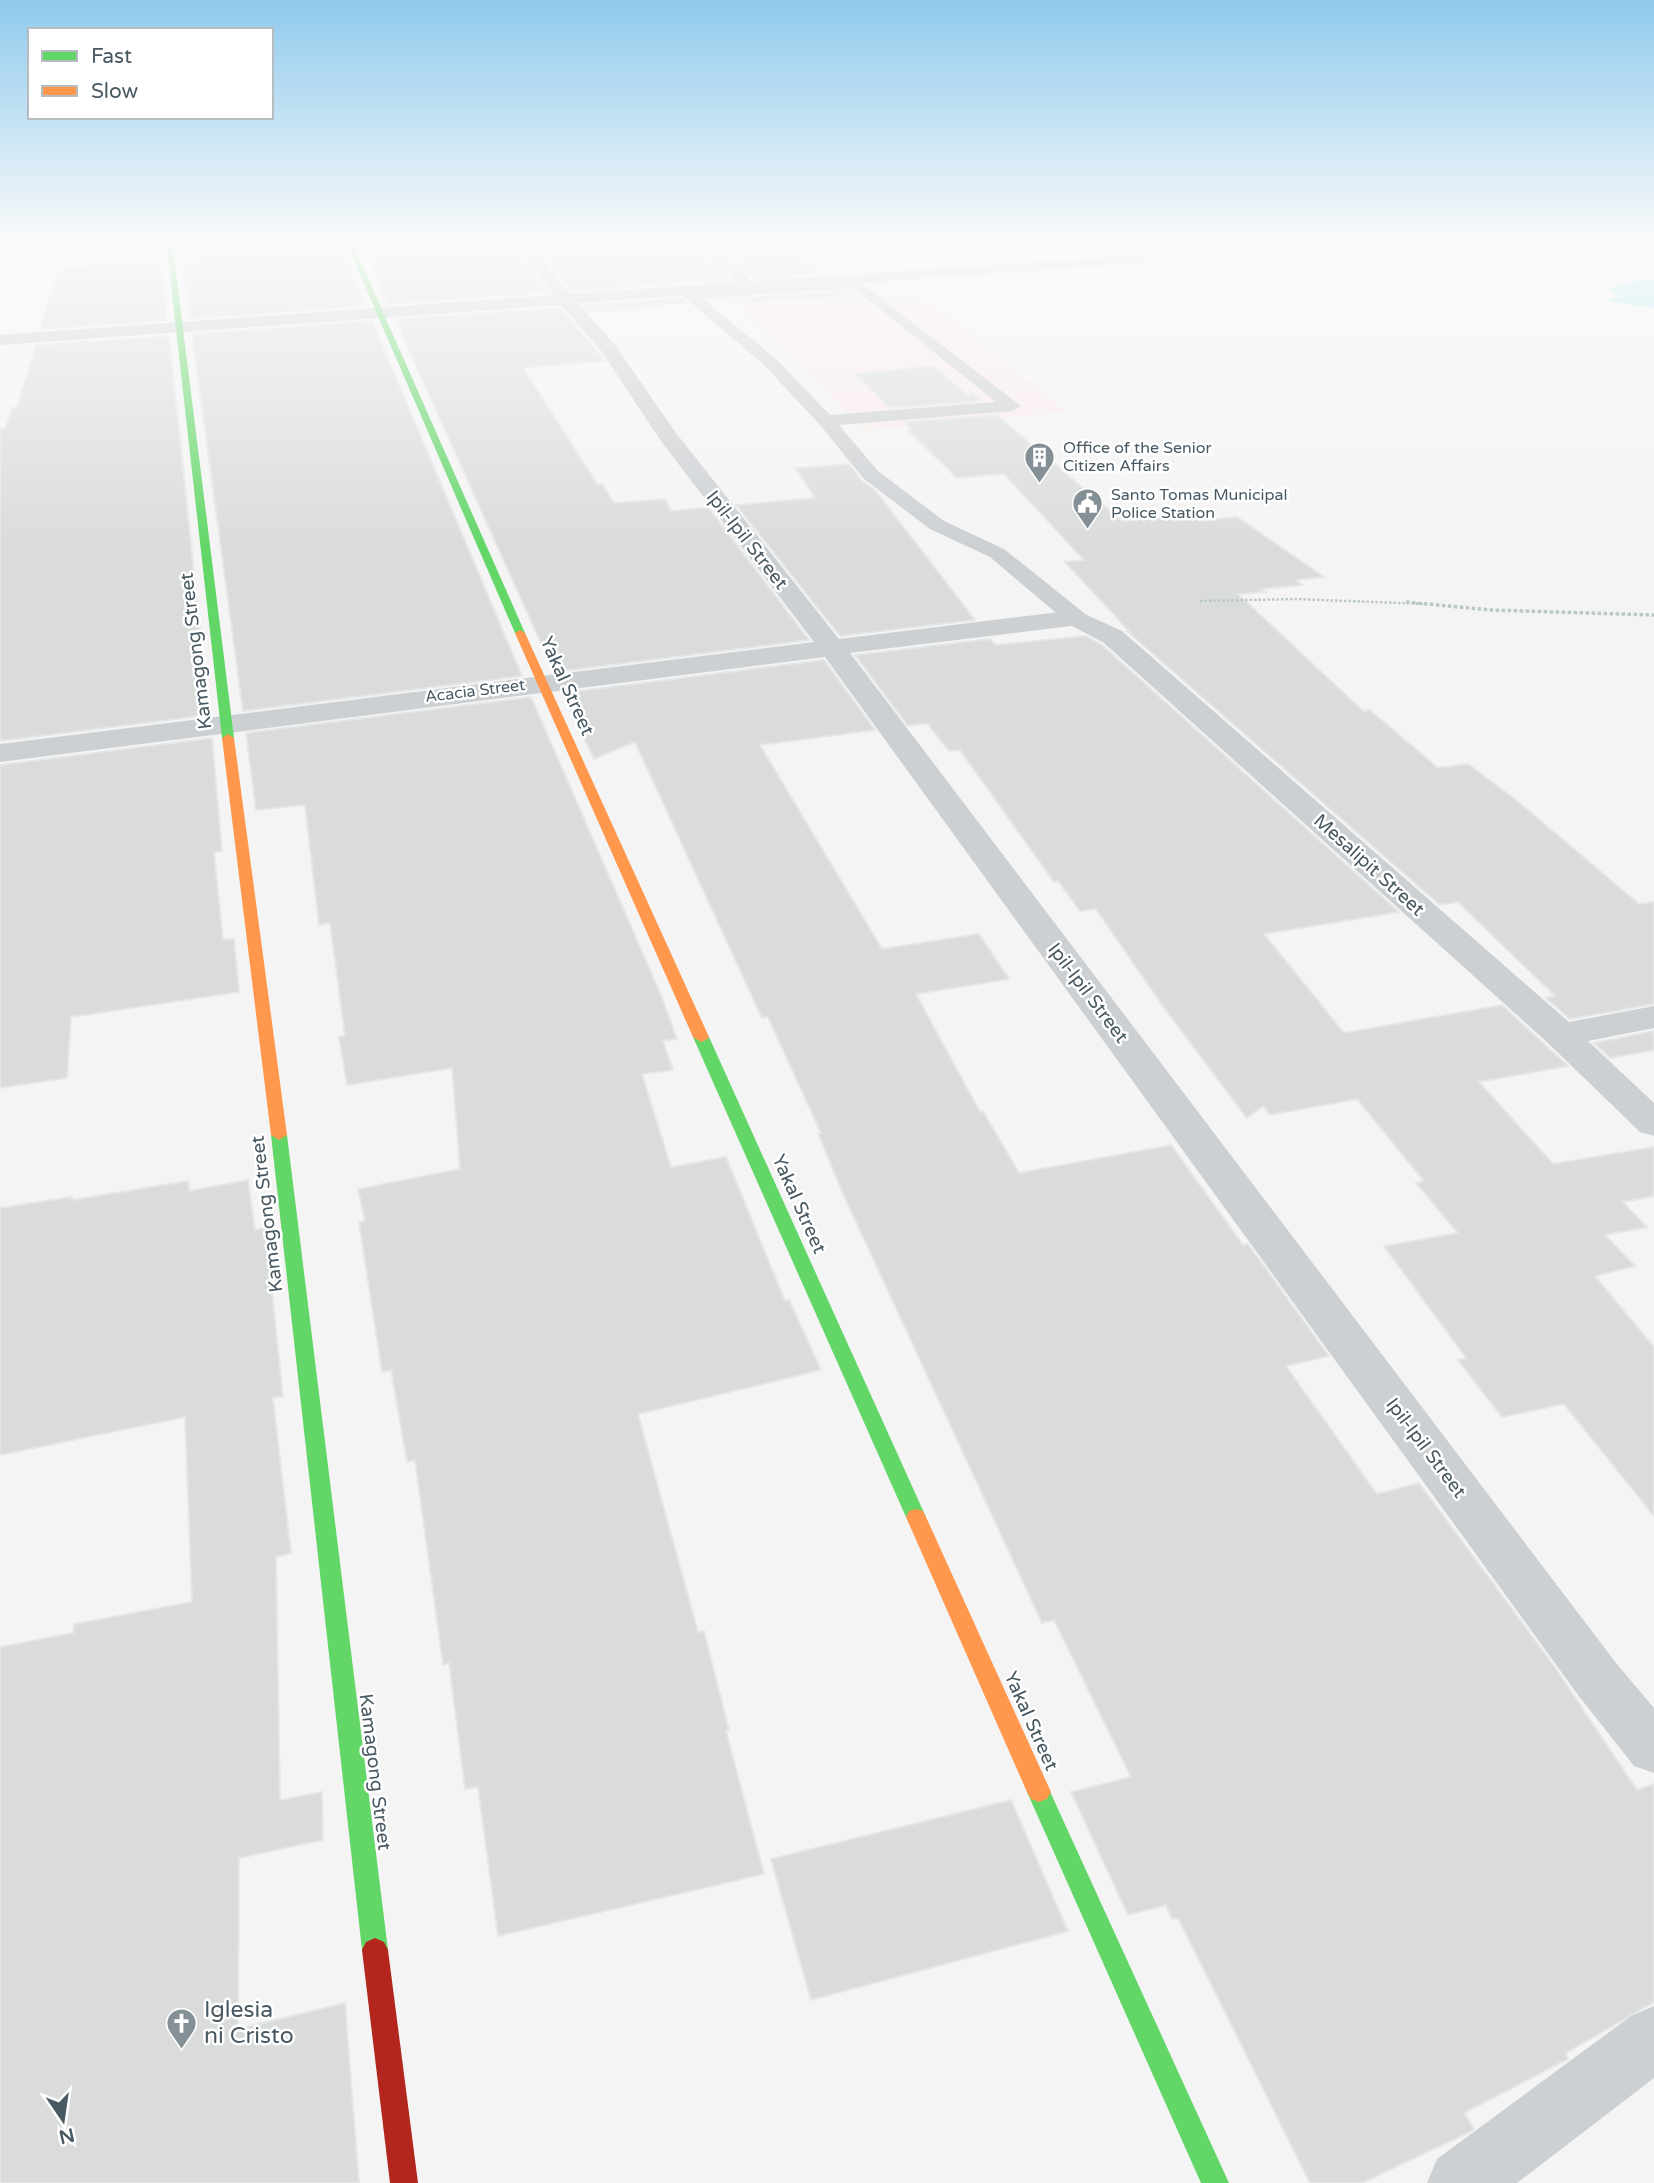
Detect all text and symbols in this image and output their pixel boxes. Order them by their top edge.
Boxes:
legend [28,28,273,119]
text: Fast [91,44,132,69]
text: Slow [91,79,139,104]
place label: Office of the Senior Citizen Affairs [1063,438,1213,476]
building icon: Office of the Senior Citizen Affairs [1023,440,1057,484]
place label: Santo Tomas Municipal Police Station [1111,485,1288,523]
street label: Ipil-Ipil Street [702,486,792,594]
public building icon: Santo Tomas Municipal Police Station [1071,487,1105,531]
street label: Kamagong Street [175,571,217,731]
street label: Yakal Street [535,633,599,739]
street label: Acacia Street [424,675,526,707]
street label: Mesalipit Street [1309,810,1429,920]
street label: Ipil-Ipil Street [1043,939,1133,1047]
street label: Kamagong Street [246,1134,288,1294]
street label: Yakal Street [767,1151,831,1257]
street label: Ipil-Ipil Street [1381,1394,1471,1502]
street label: Yakal Street [999,1668,1063,1774]
street label: Kamagong Street [354,1692,396,1852]
place label: Iglesia ni Cristo [204,1996,294,2050]
church icon: Iglesia ni Cristo [164,2006,198,2050]
north arrow [28,2085,98,2155]
text: N [57,2123,77,2148]

